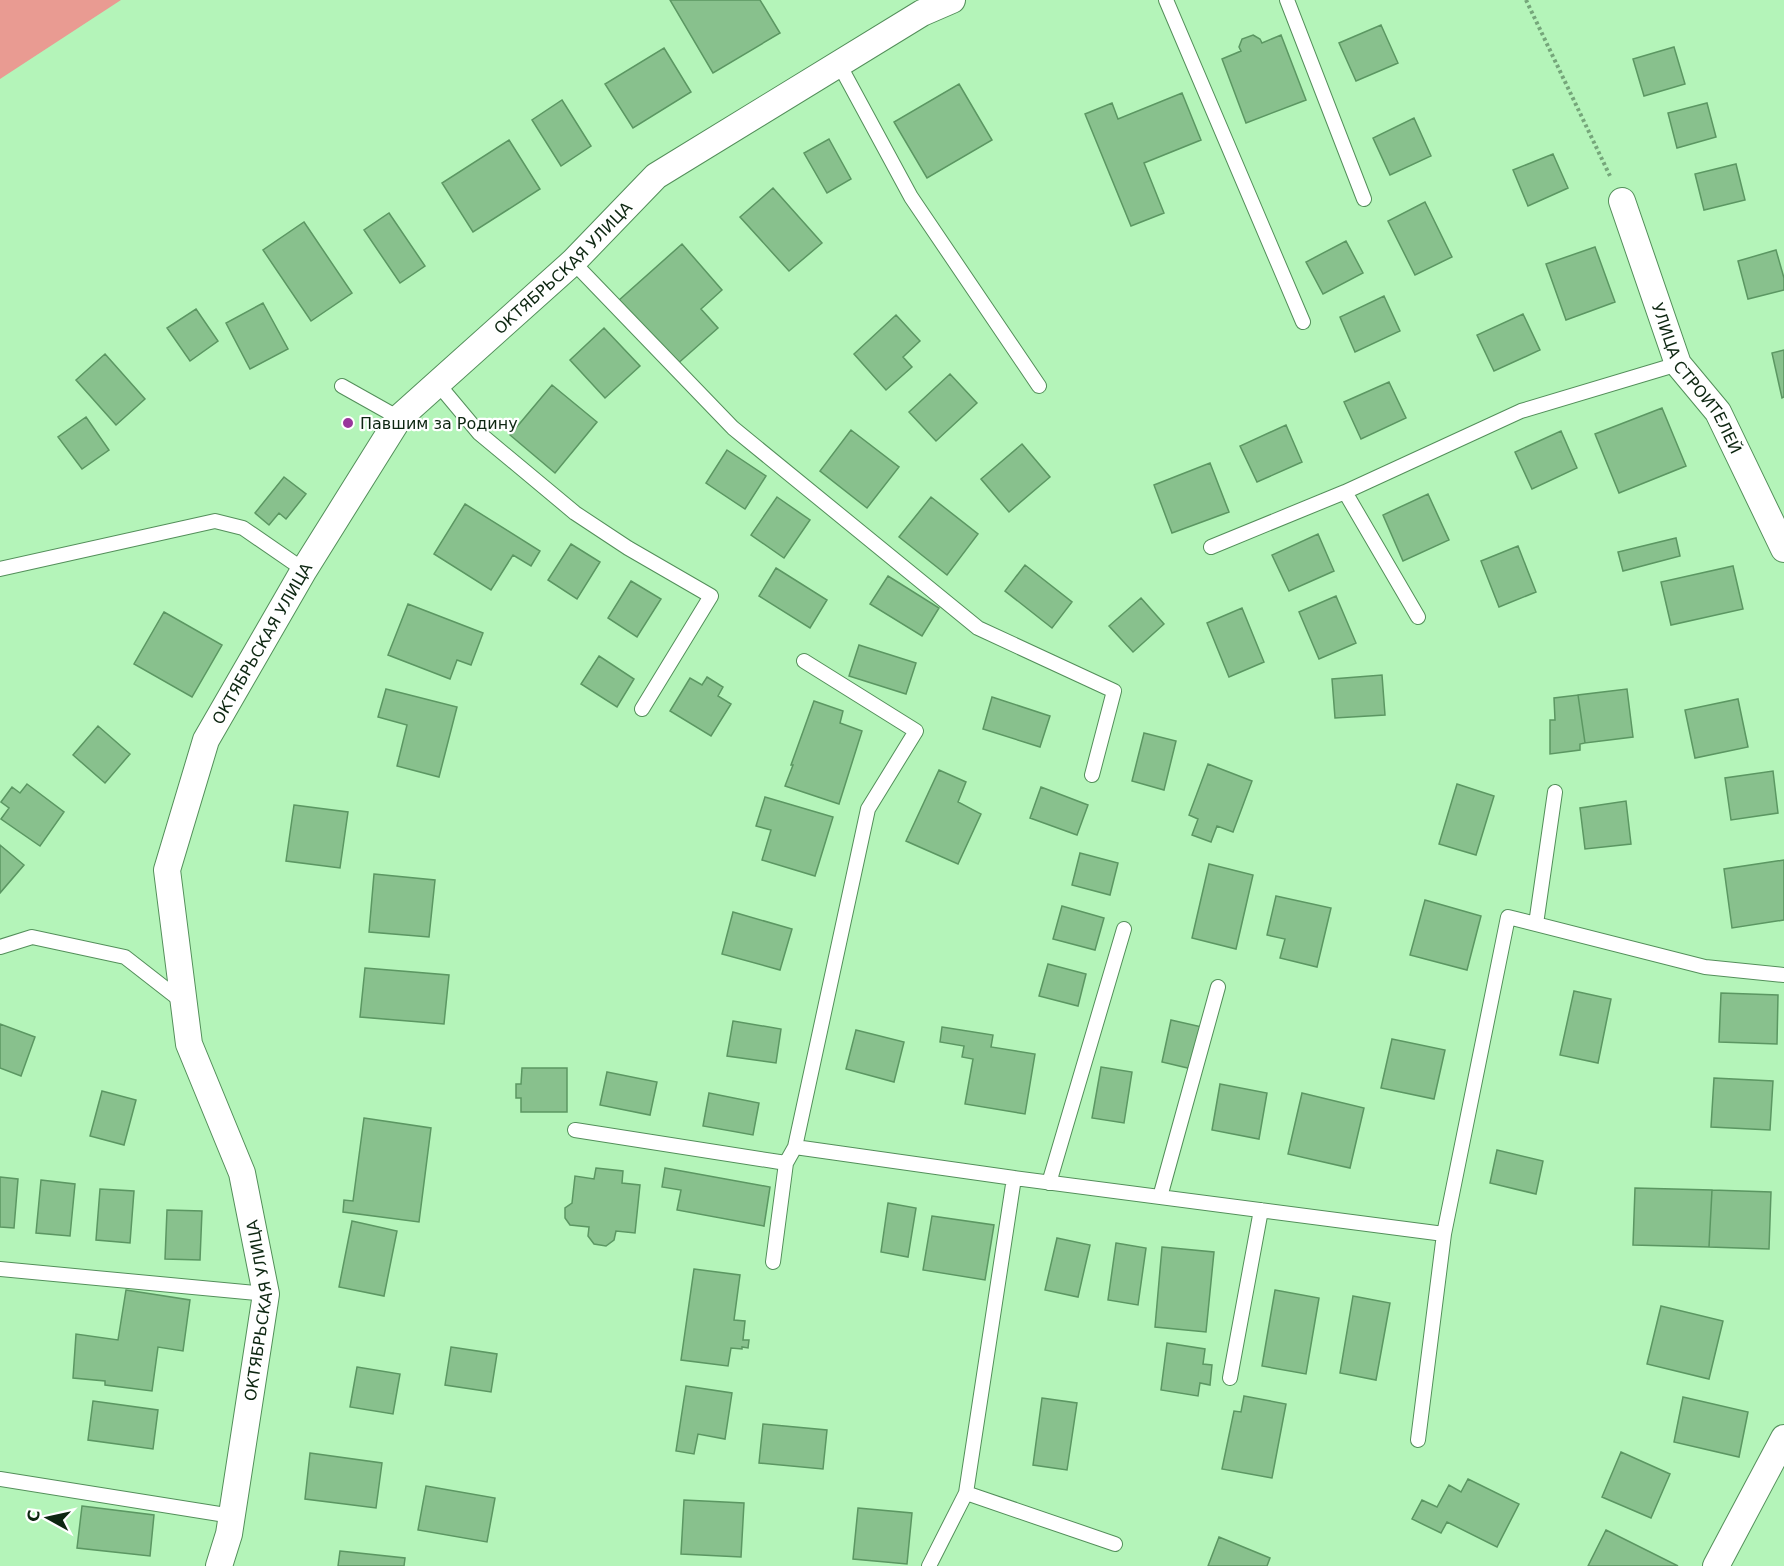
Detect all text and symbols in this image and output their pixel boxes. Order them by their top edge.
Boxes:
street label: ОКТЯБРЬСКАЯ УЛИЦА [490,198,636,338]
street label: УЛИЦА СТРОИТЕЛЕЙ [1648,301,1746,457]
place label: Павшим за Родину [360,414,518,433]
marker: Павшим за Родину [341,416,355,430]
street label: ОКТЯБРЬСКАЯ УЛИЦА [208,559,316,728]
street label: ОКТЯБРЬСКАЯ УЛИЦА [241,1218,276,1402]
north arrow [18,1488,78,1548]
text: С [23,1509,44,1523]

